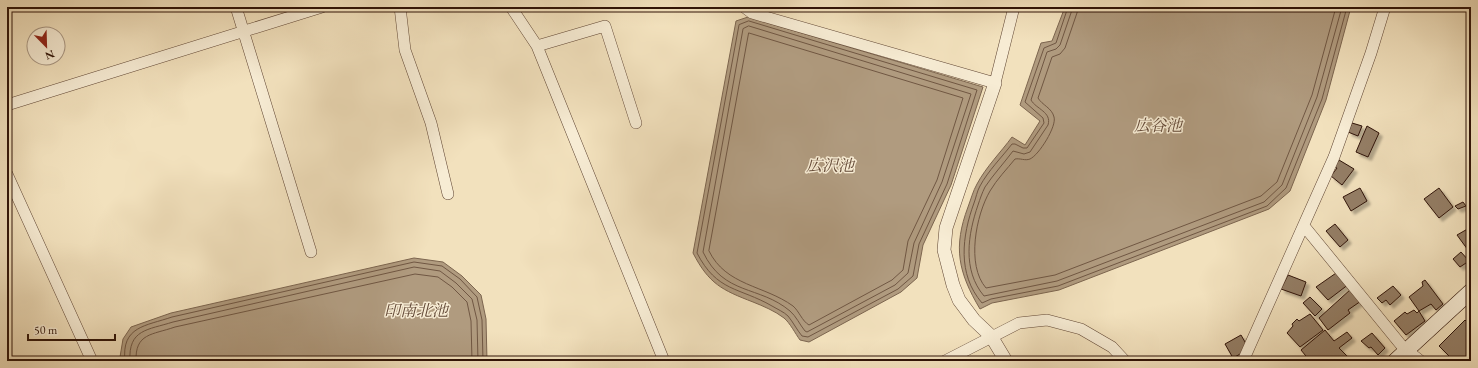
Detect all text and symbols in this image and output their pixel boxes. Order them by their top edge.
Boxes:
north arrow [26,26,66,66]
text: N [43,47,57,63]
water label: 広谷池 [1134,115,1184,136]
water label: 広沢池 [806,155,856,176]
water label: 印南北池 [384,300,450,321]
scale bar [28,316,115,342]
text: 50 m [34,322,58,338]

